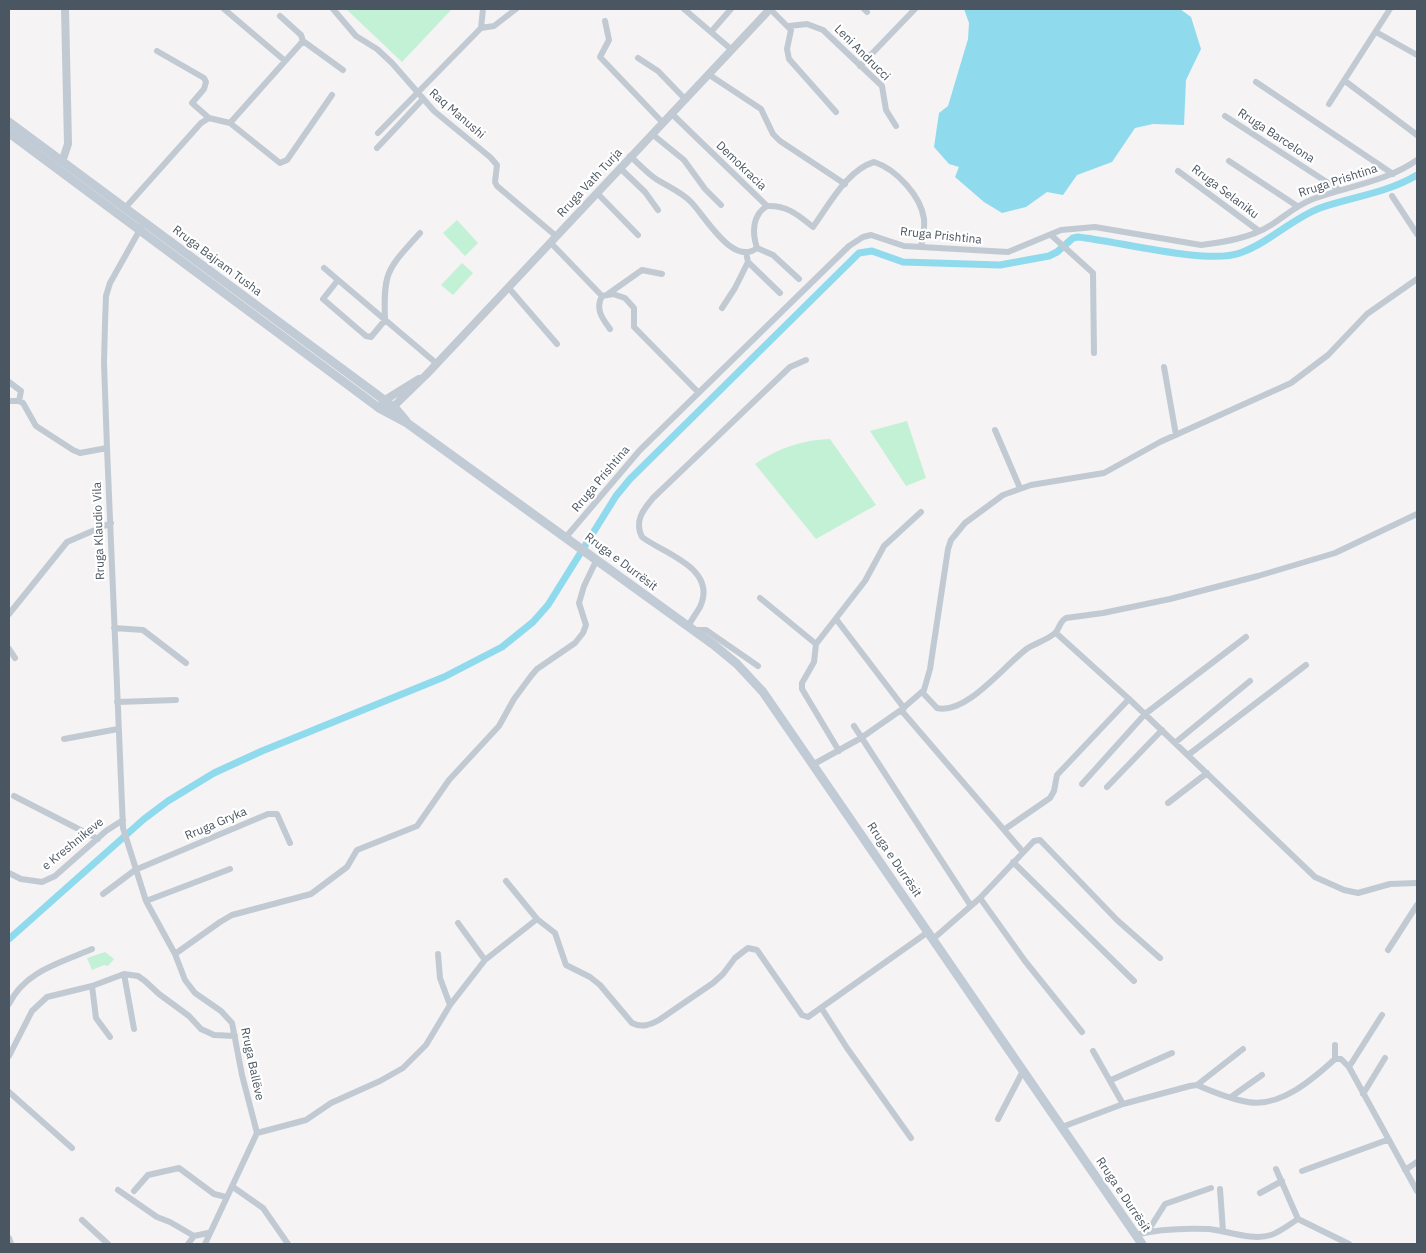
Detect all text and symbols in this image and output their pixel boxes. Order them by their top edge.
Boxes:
street label: Leni Andrucci [831,22,893,84]
street label: Raq Manushi [426,86,488,142]
street label: Rruga Barcelona [1235,106,1317,166]
street label: Demokracia [713,138,769,194]
street label: Rruga Vath Turja [555,146,625,220]
street label: Rruga Prishtina [1297,161,1379,201]
street label: Rruga Selaniku [1189,162,1261,222]
street label: Rruga Bajram Tusha [170,223,264,299]
street label: Rruga Prishtina [899,225,983,247]
street label: Rruga Prishtina [569,443,633,515]
street label: Rruga Klaudio Vila [90,482,108,580]
street label: Rruga e Durrësit [582,530,660,594]
street label: Rruga Gryka [183,804,249,844]
street label: e Kreshnikeve [39,815,107,873]
street label: Rruga e Durrësit [864,820,924,900]
street label: Rruga Ballëve [237,1026,267,1102]
street label: Rruga e Durrësit [1093,1155,1153,1235]

